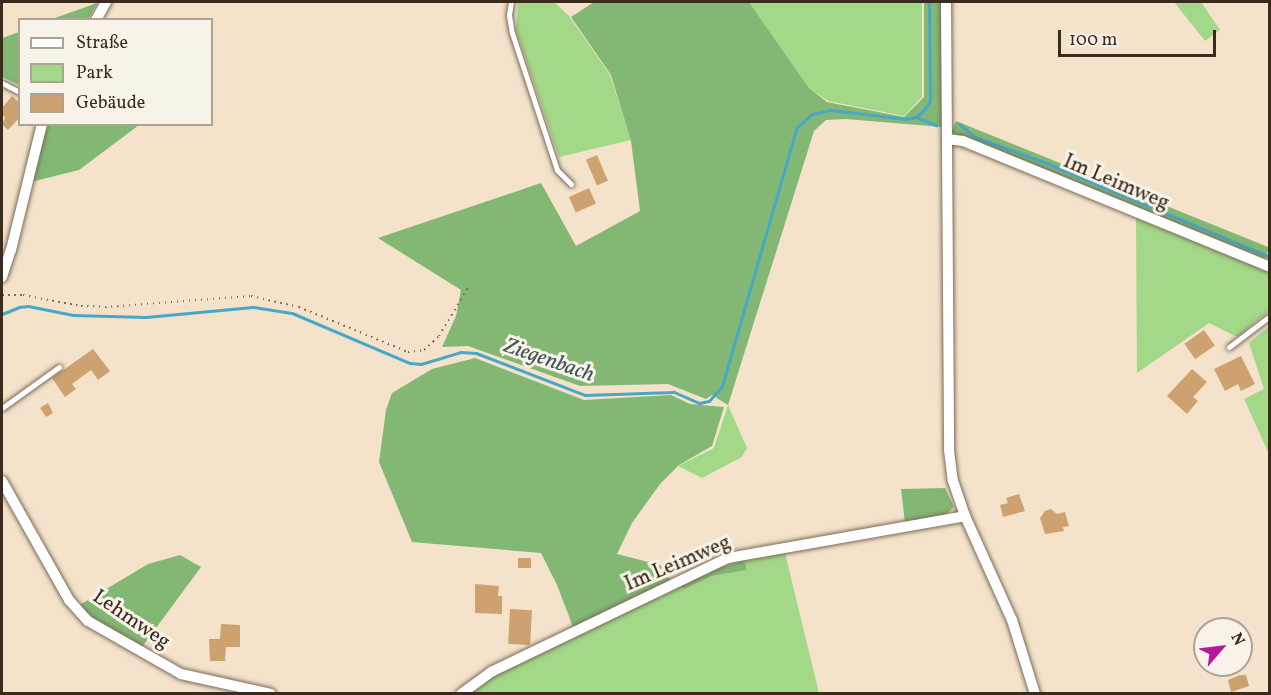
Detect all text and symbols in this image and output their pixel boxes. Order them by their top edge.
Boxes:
legend [18,18,213,126]
scale bar [1061,18,1218,56]
text: 100 m [1069,28,1118,53]
text: Straße [76,31,128,56]
text: Park [76,61,113,86]
text: Gebäude [76,91,145,116]
street label: Im Leimweg [1059,149,1173,217]
water label: Ziegenbach [501,333,597,389]
street label: Im Leimweg [621,530,735,598]
street label: Lehmweg [87,585,175,655]
north arrow [1193,617,1253,677]
text: N [1225,629,1250,650]

